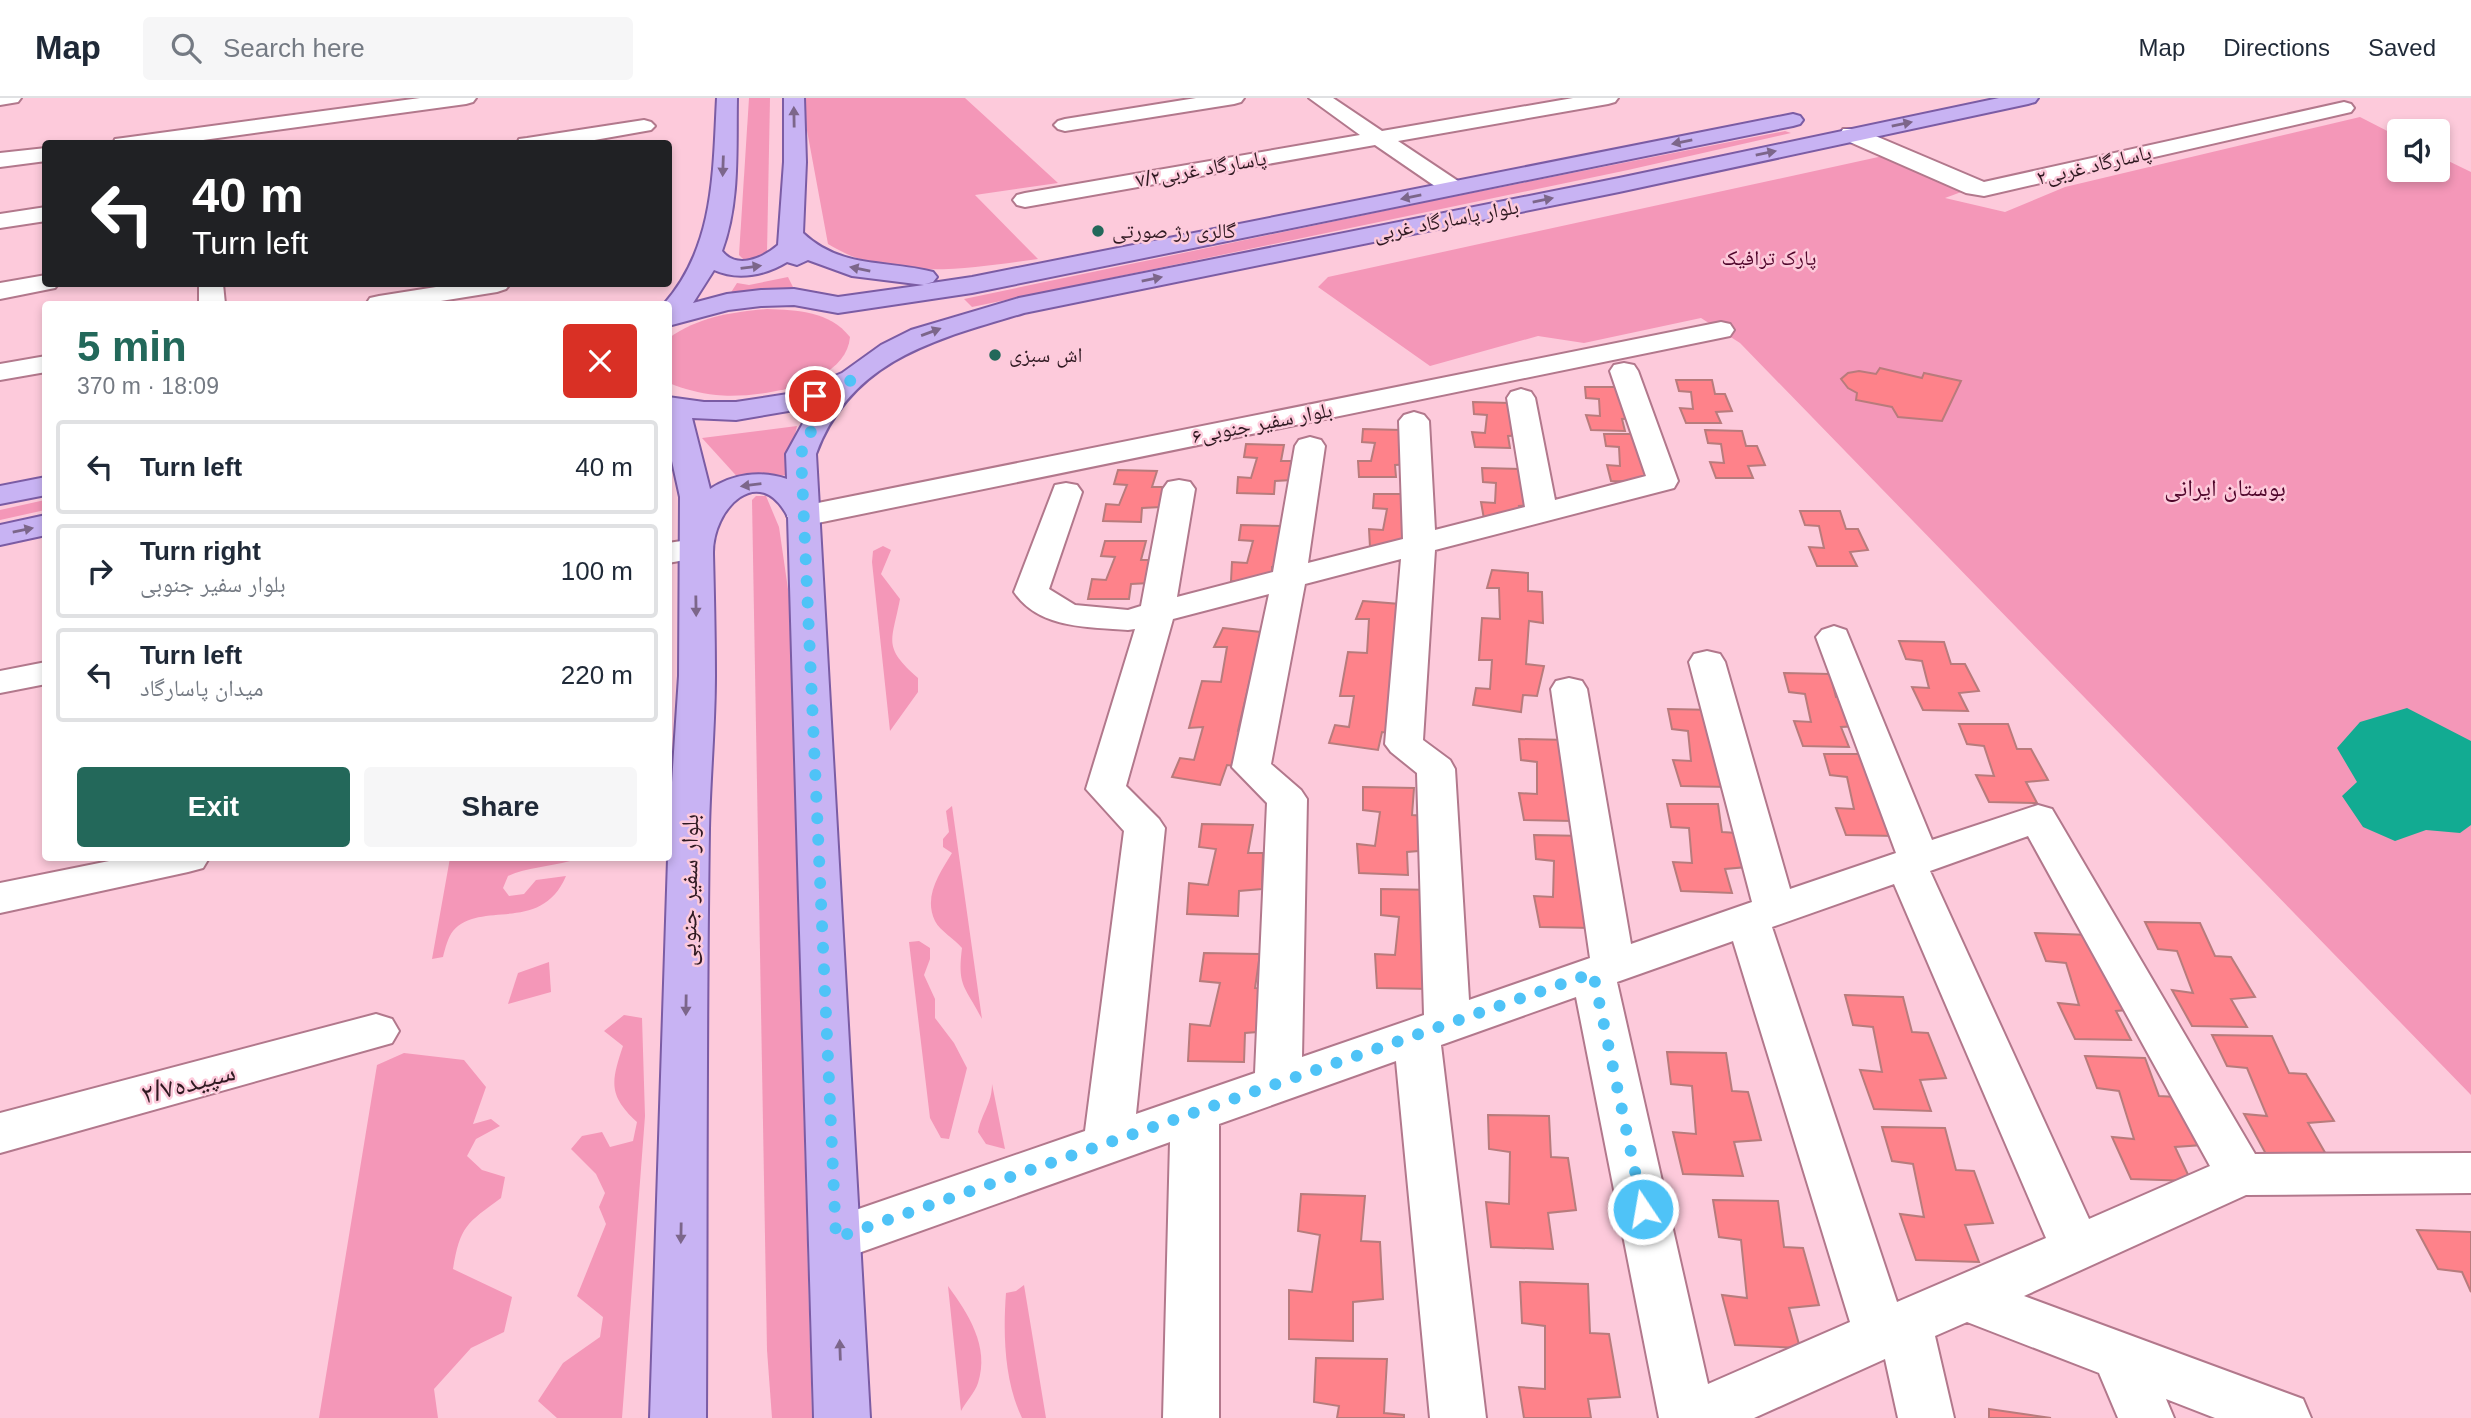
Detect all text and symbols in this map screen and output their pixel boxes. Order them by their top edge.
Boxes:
search box [143,17,633,80]
text: Map [35,29,101,66]
icon: search [167,29,205,67]
text: Search here [223,33,365,63]
text: Map [2139,34,2185,61]
text: Directions [2223,34,2330,61]
text: Saved [2368,34,2436,61]
one-way arrow [788,106,800,128]
one-way arrow [1891,118,1913,129]
map controls [2387,119,2450,182]
button: sound [2387,119,2450,182]
one-way arrow [1671,137,1693,148]
street label: پاسارگاد غربی۲ [2034,140,2154,191]
street label: پاسارگاد غربی۷/۲ [1134,146,1268,193]
one-way arrow [1755,147,1777,158]
one-way arrow [718,155,729,177]
icon: left [77,168,168,259]
text: 40 m [192,168,304,222]
one-way arrow [1400,191,1422,202]
street label: بلوار پاسارگاد غربی [1371,194,1521,247]
one-way arrow [1532,195,1554,206]
place label: گالری رژ صورتی [1112,219,1236,244]
marker: گالری رژ صورتی [1090,223,1106,239]
text: Turn left [192,225,308,261]
park label: پارک ترافیک [1722,246,1816,270]
one-way arrow [740,261,762,272]
one-way arrow [849,264,871,275]
one-way arrow [1141,273,1163,284]
text: 5 min [77,323,187,370]
button: close [563,324,637,398]
one-way arrow [921,326,942,337]
place label: اش سبزی [1009,343,1083,368]
marker: اش سبزی [987,347,1003,363]
pin [785,366,845,426]
text: 370 m · 18:09 [77,373,219,399]
icon: arrive [796,377,834,415]
street label: بلوار سفیر جنوبی۶ [1190,398,1334,449]
icon: left [81,448,119,486]
text: Turn left [140,452,242,482]
text: 40 m [575,452,633,482]
park label: بوستان ایرانی [2164,474,2286,502]
one-way arrow [740,480,762,491]
one-way arrow [12,524,34,535]
text: Turn right [140,536,261,566]
icon: right [81,552,119,590]
text: 100 m [561,556,633,586]
text: بلوار سفیر جنوبی [140,571,286,597]
one-way arrow [690,596,701,618]
text: Turn left [140,640,242,670]
icon: left [81,656,119,694]
text: 220 m [561,660,633,690]
text: میدان پاسارگاد [140,675,263,701]
button: Exit [77,767,350,847]
button: Share [364,767,637,847]
street label: بلوار سفیر جنوبی [674,814,704,966]
one-way arrow [680,994,692,1016]
street label: سپیده۲/۷ [138,1055,239,1111]
position arrow [1606,1172,1680,1246]
one-way arrow [676,1222,687,1244]
one-way arrow [834,1339,845,1361]

